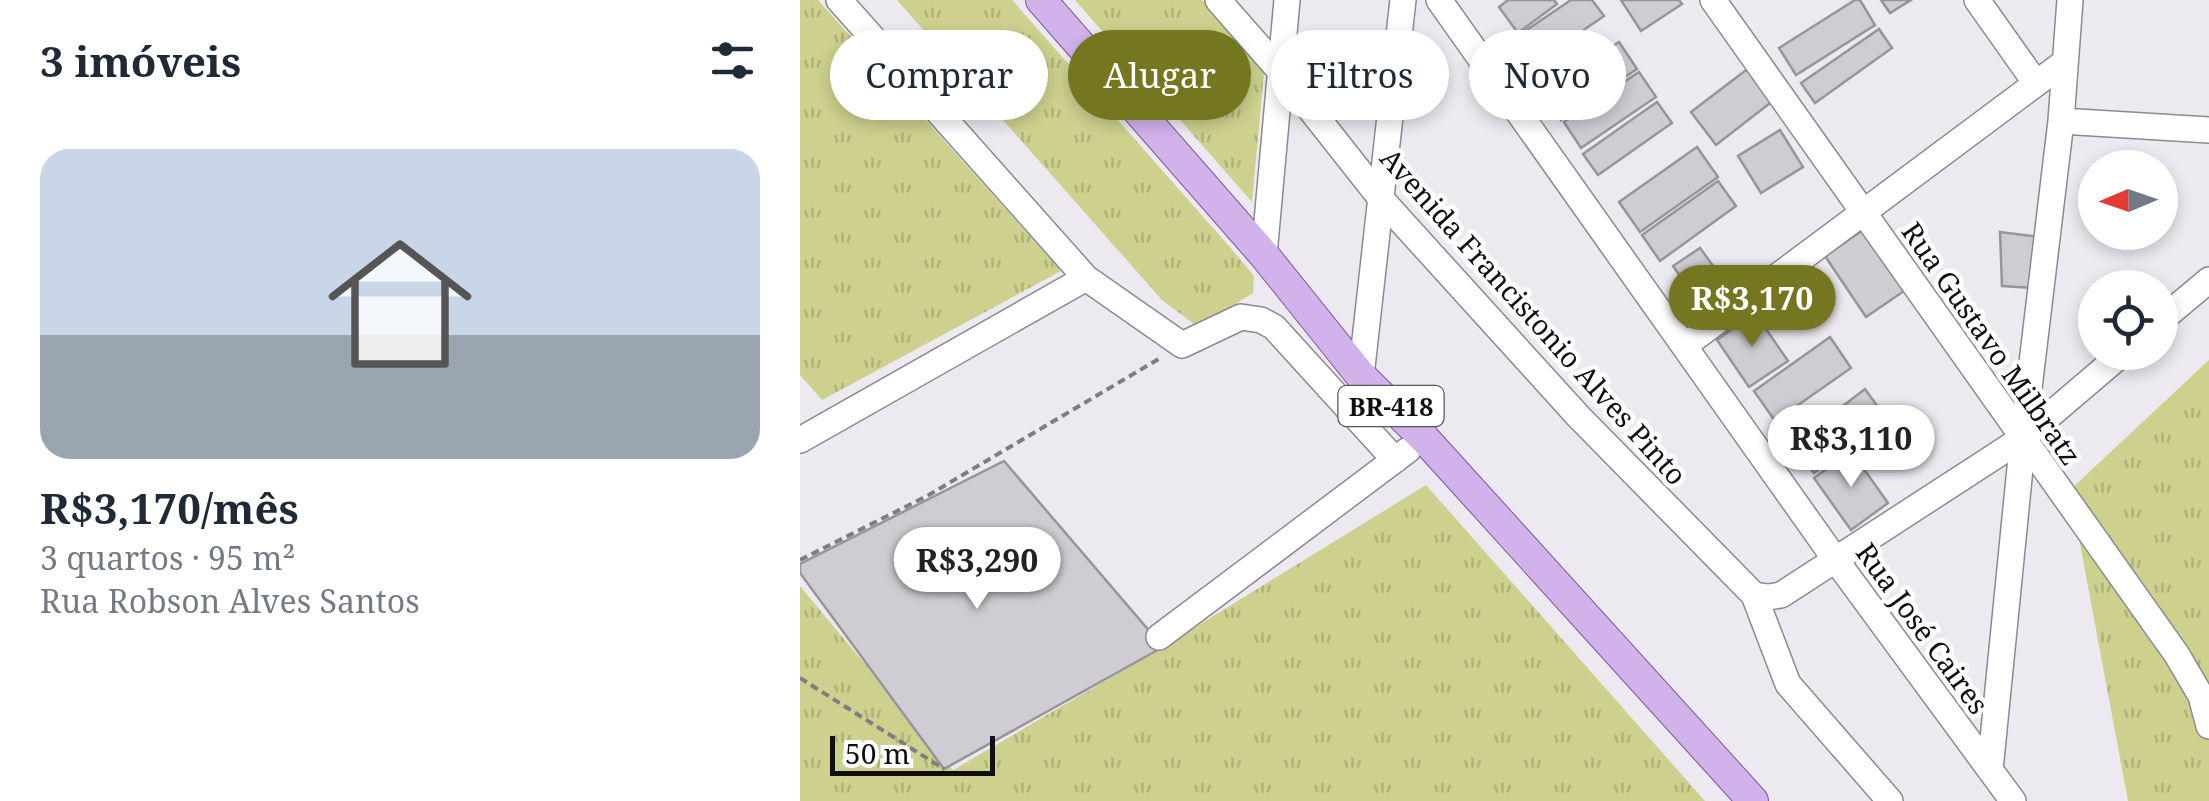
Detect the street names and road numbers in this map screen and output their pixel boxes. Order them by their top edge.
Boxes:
street label: Avenida Francistonio Alves Pinto [1372,140,1696,492]
street label: Rua Gustavo Milbratz [1894,214,2090,472]
road number: BR-418 [1338,386,1444,426]
street label: Rua José Caires [1848,535,1998,721]

